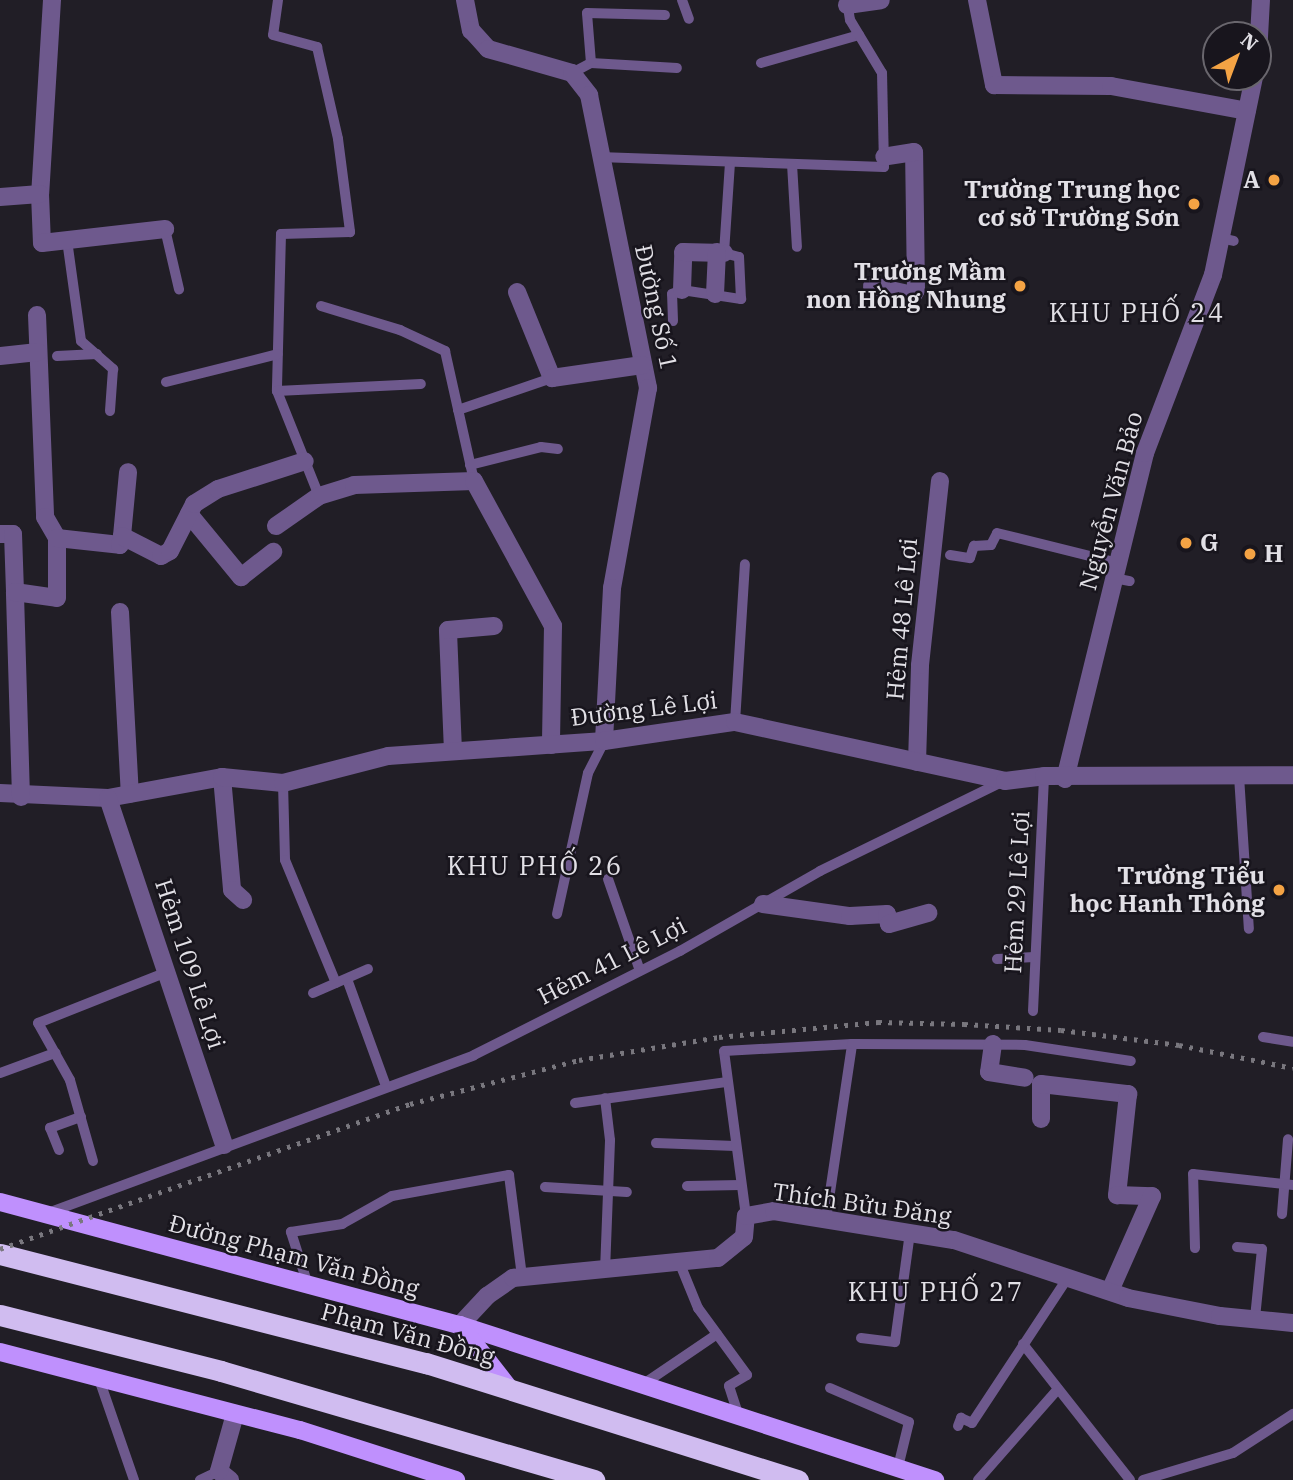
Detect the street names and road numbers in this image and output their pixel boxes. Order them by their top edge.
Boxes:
street label: Đường Số 1 [629,242,683,372]
street label: Nguyễn Văn Bảo [1073,409,1149,593]
street label: Hẻm 48 Lê Lợi [881,537,923,701]
street label: Đường Lê Lợi [569,686,719,732]
street label: Hẻm 29 Lê Lợi [998,810,1036,974]
street label: Hẻm 109 Lê Lợi [149,875,231,1053]
street label: Hẻm 41 Lê Lợi [533,911,691,1011]
street label: Thích Bửu Đăng [771,1177,953,1231]
street label: Đường Phạm Văn Đồng [166,1209,422,1303]
street label: Phạm Văn Đồng [318,1297,498,1371]

